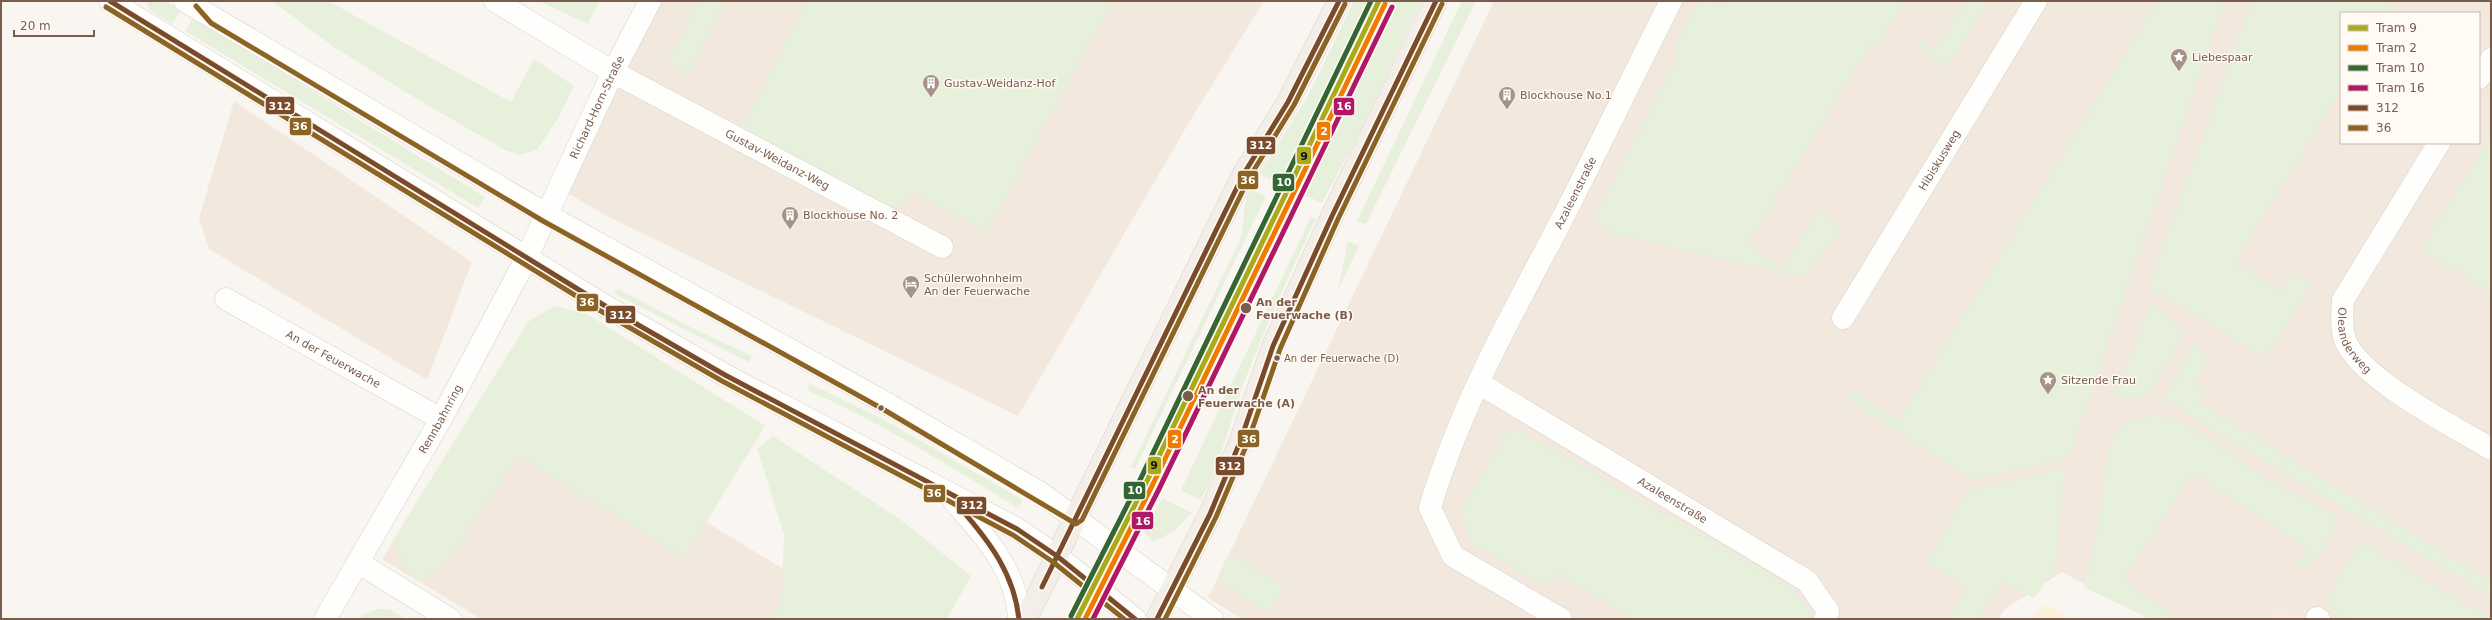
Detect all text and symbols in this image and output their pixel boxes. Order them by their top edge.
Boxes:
scale bar [14,12,94,38]
legend [2340,12,2480,144]
text: 20 m [20,19,51,33]
text: Tram 9 [2375,21,2417,35]
text: Tram 2 [2375,41,2417,55]
place icon: Liebespaar [2169,47,2189,72]
place label: Liebespaar [2192,51,2253,64]
street label: Richard-Horn-Straße [567,53,627,161]
text: Tram 10 [2375,61,2425,75]
building icon: Gustav-Weidanz-Hof [921,73,941,98]
place label: Gustav-Weidanz-Hof [944,77,1057,90]
text: Tram 16 [2375,81,2425,95]
building icon: Blockhouse No.1 [1497,85,1517,110]
place label: Blockhouse No.1 [1520,89,1612,102]
line badge: 312 [265,96,295,115]
line badge: 16 [1333,97,1355,116]
text: 312 [269,100,291,113]
text: 16 [1336,100,1352,113]
text: 312 [2376,101,2399,115]
line badge: 36 [289,117,312,136]
text: 36 [292,120,308,133]
line badge: 2 [1316,121,1331,141]
text: 36 [2376,121,2391,135]
text: 2 [1320,125,1328,138]
street label: Gustav-Weidanz-Weg [723,126,832,193]
street label: Hibiskusweg [1916,127,1963,193]
line badge: 312 [1246,136,1276,155]
text: 312 [1250,139,1272,152]
line badge: 9 [1296,146,1312,165]
text: 9 [1300,150,1308,163]
street label: Azaleenstraße [1552,155,1599,231]
line badge: 36 [1237,170,1259,190]
line badge: 10 [1272,173,1295,192]
text: 36 [1240,174,1256,187]
text: 10 [1276,176,1292,189]
building icon: Blockhouse No. 2 [780,205,800,230]
place label: Blockhouse No. 2 [803,209,898,222]
place label: Schülerwohnheim An der Feuerwache [924,272,1030,298]
hotel icon: Schülerwohnheim An der Feuerwache [901,274,921,299]
line badge: 36 [576,293,599,312]
text: 36 [579,296,595,309]
place label: An der Feuerwache (B) [1256,296,1353,322]
marker: An der Feuerwache (B) [1239,301,1253,315]
line badge: 312 [605,305,636,324]
street label: Oleanderweg [2336,307,2374,376]
text: 312 [610,309,632,322]
street label: An der Feuerwache [284,327,383,391]
marker: An der Feuerwache (D) [1272,353,1282,363]
place label: An der Feuerwache (D) [1284,353,1399,364]
place icon: Sitzende Frau [2038,370,2058,395]
place label: Sitzende Frau [2061,374,2136,387]
street label: Rennbahnring [416,382,465,456]
place label: An der Feuerwache (A) [1198,384,1295,410]
marker: An der Feuerwache (A) [1181,389,1195,403]
unlabelled marker [876,403,886,413]
line badge: 2 [1167,429,1182,449]
line badge: 36 [1237,429,1260,448]
text: 2 [1171,433,1179,446]
text: 36 [1241,433,1257,446]
line badge: 9 [1147,456,1162,475]
line badge: 312 [1215,456,1245,476]
text: 9 [1150,459,1158,472]
text: 312 [1219,460,1241,473]
street label: Azaleenstraße [1636,474,1710,526]
line badge: 10 [1123,481,1146,500]
line badge: 36 [923,484,946,503]
text: 10 [1127,484,1143,497]
text: 36 [926,487,942,500]
line badge: 312 [956,496,987,515]
text: 312 [961,499,983,512]
line badge: 16 [1131,511,1154,530]
text: 16 [1135,515,1151,528]

